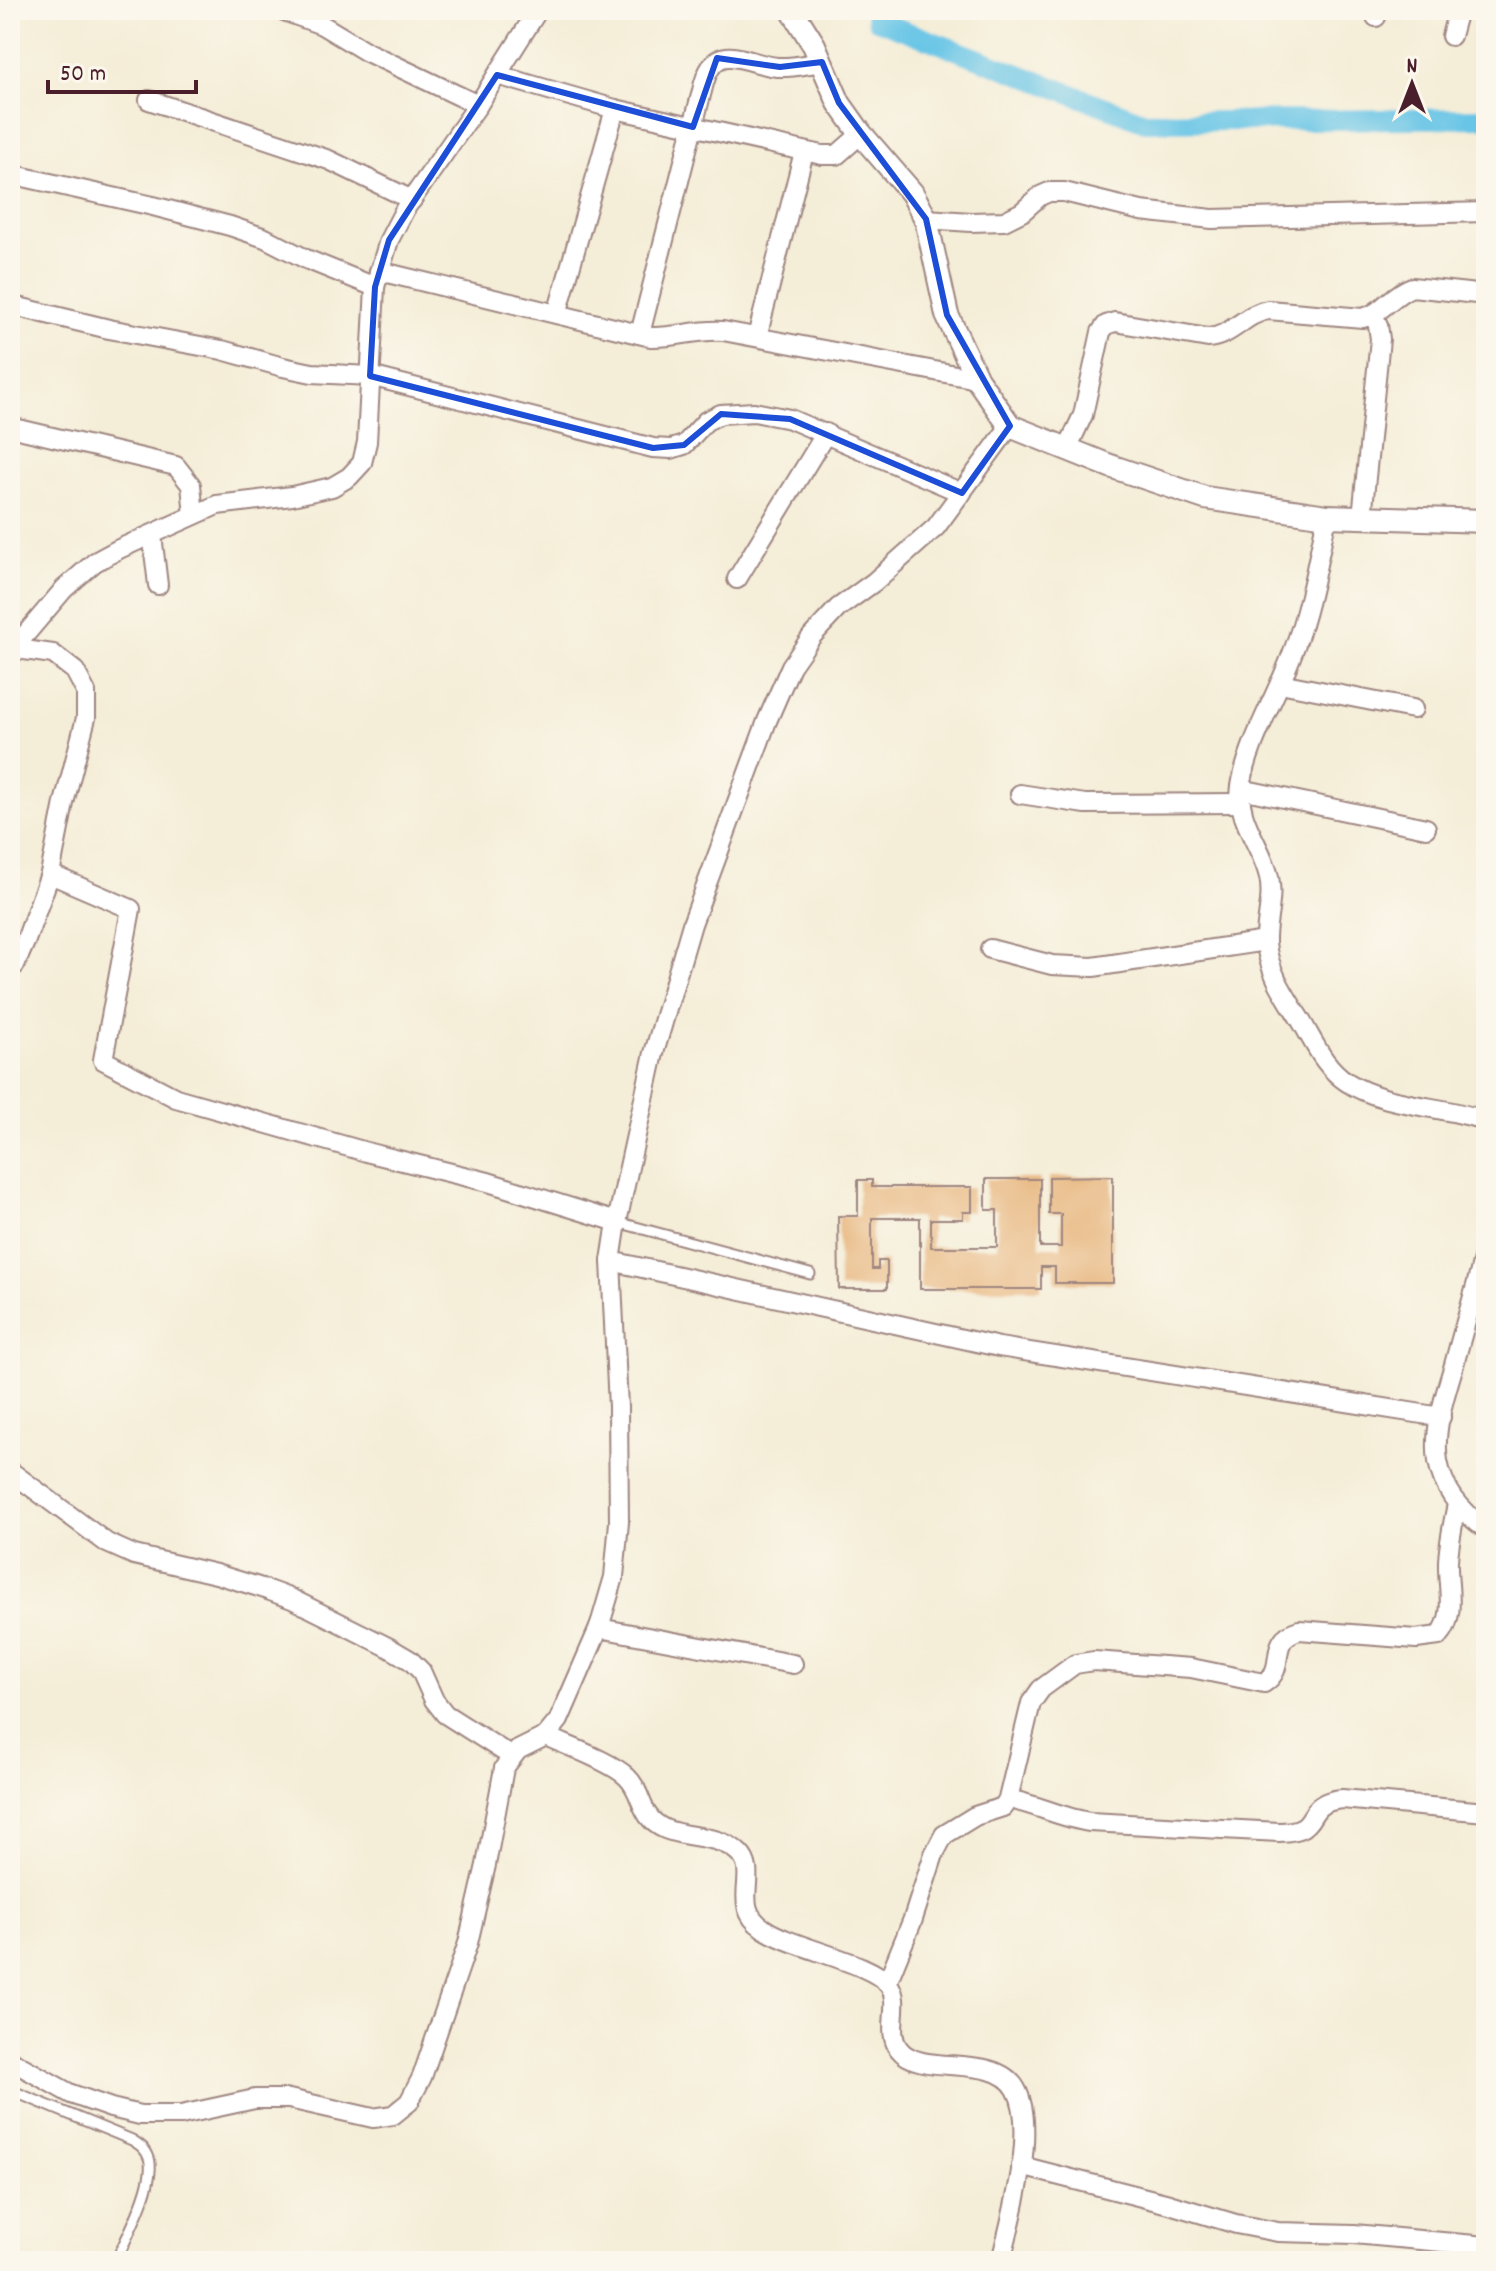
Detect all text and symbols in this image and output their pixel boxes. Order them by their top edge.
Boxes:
scale bar [48,44,196,94]
north arrow [1372,44,1452,124]
text: N [1407,52,1418,83]
text: 50 m [60,58,106,92]

